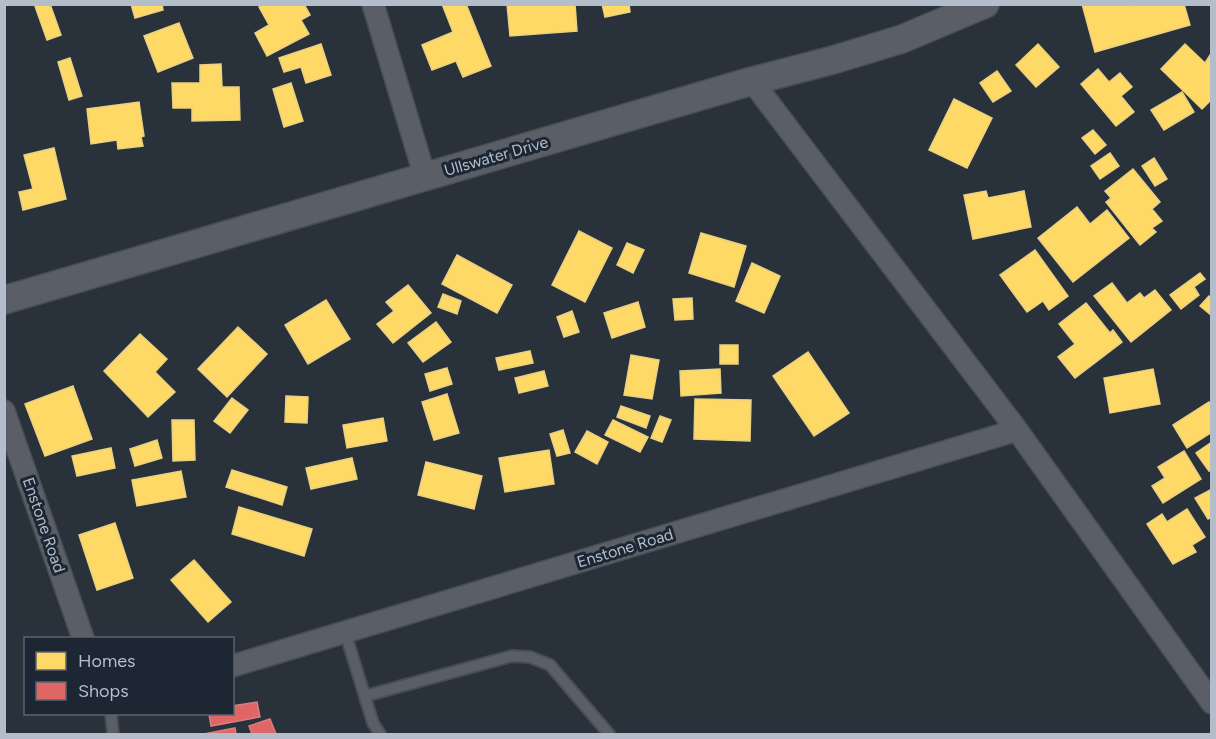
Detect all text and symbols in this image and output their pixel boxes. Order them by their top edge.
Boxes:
street label: Ullswater Drive [442,132,550,180]
street label: Enstone Road [19,475,69,575]
street label: Enstone Road [575,524,675,572]
legend [24,637,234,715]
text: Homes [78,650,136,672]
text: Shops [78,680,129,702]

